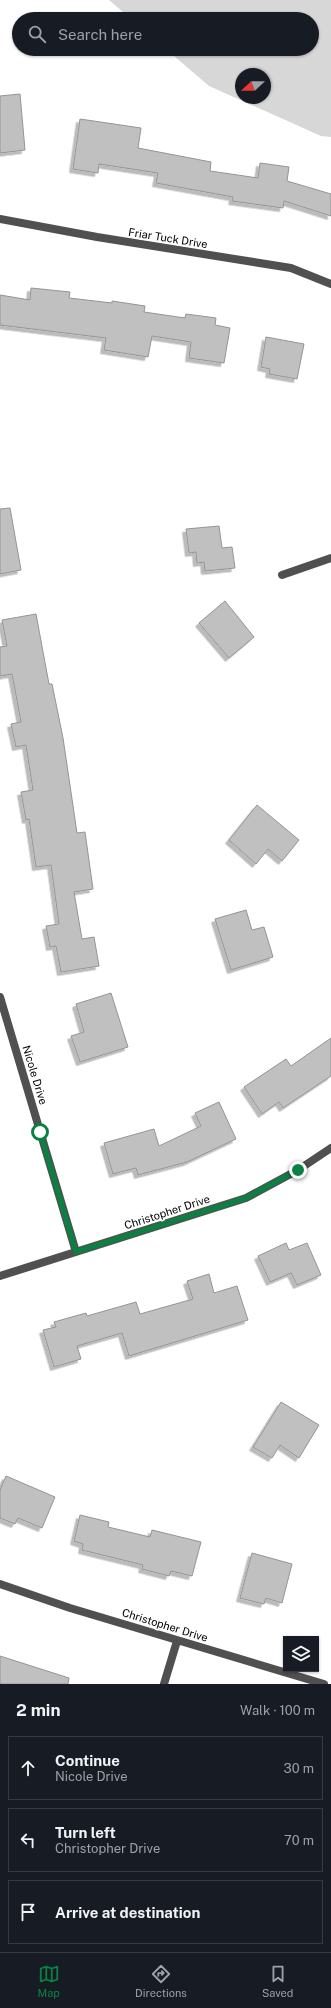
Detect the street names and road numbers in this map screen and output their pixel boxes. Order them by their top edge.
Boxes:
street label: Friar Tuck Drive [128,226,208,250]
street label: Nicole Drive [20,1044,50,1106]
street label: Christopher Drive [123,1193,211,1231]
street label: Christopher Drive [121,1606,209,1644]

